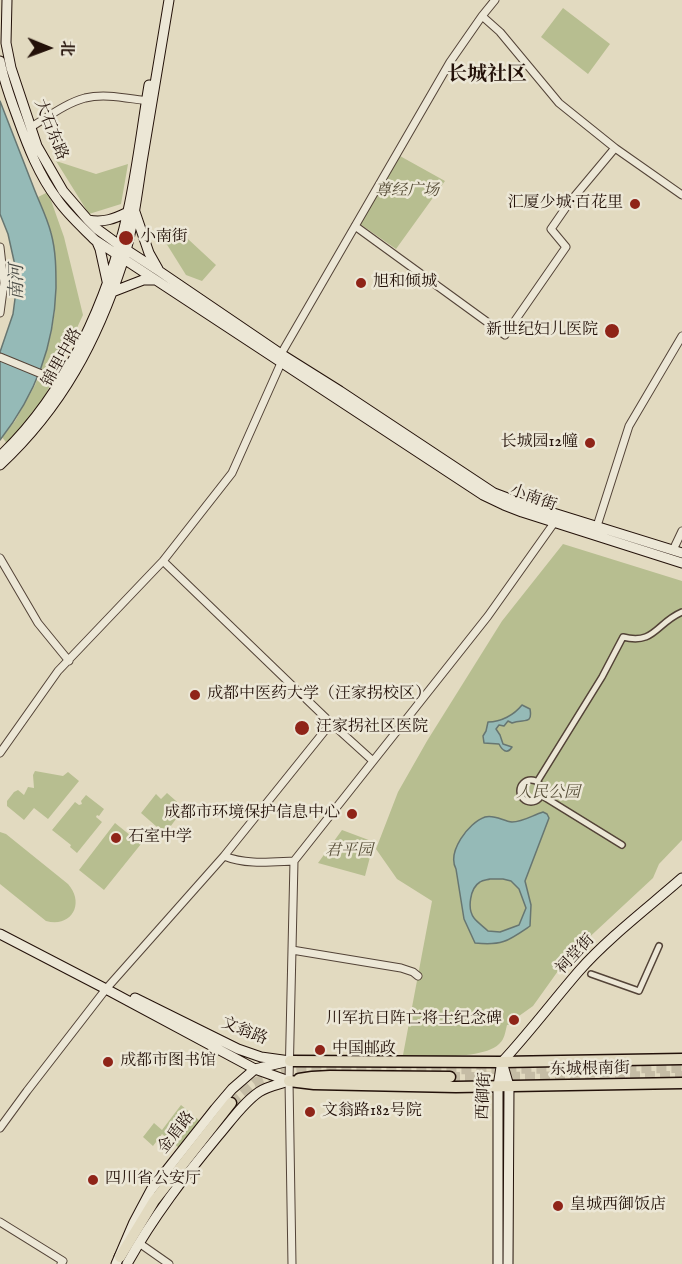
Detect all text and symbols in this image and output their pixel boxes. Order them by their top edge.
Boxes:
north arrow [18,18,78,78]
text: 北 [56,40,76,56]
district label: 长城社区 [447,64,527,88]
street label: 大石东路 [29,97,71,163]
park label: 尊经广场 [375,182,439,202]
place label: 汇厦少城·百花里 [507,194,623,214]
marker: 汇厦少城·百花里 [628,197,642,211]
place label: 小南街 [140,228,188,248]
marker: 小南街 [117,229,135,247]
water label: 南河 [7,264,29,300]
place label: 旭和倾城 [373,273,437,293]
marker: 旭和倾城 [354,276,368,290]
place label: 新世纪妇儿医院 [486,321,598,341]
marker: 新世纪妇儿医院 [603,322,621,340]
street label: 锦里中路 [39,325,87,391]
place label: 长城园12幢 [501,433,578,453]
marker: 长城园12幢 [583,436,597,450]
street label: 小南街 [507,482,559,516]
place label: 成都中医药大学（汪家拐校区） [207,685,431,705]
marker: 成都中医药大学（汪家拐校区） [188,688,202,702]
place label: 汪家拐社区医院 [316,718,428,738]
marker: 汪家拐社区医院 [293,719,311,737]
park label: 人民公园 [516,784,580,804]
place label: 成都市环境保护信息中心 [164,804,340,824]
marker: 成都市环境保护信息中心 [345,807,359,821]
place label: 石室中学 [128,828,192,848]
marker: 石室中学 [109,831,123,845]
park label: 君平园 [325,842,373,862]
street label: 祠堂街 [553,931,599,979]
place label: 川军抗日阵亡将士纪念碑 [326,1010,502,1030]
marker: 川军抗日阵亡将士纪念碑 [507,1013,521,1027]
street label: 文翁路 [218,1014,270,1050]
place label: 中国邮政 [332,1040,396,1060]
marker: 中国邮政 [313,1043,327,1057]
place label: 成都市图书馆 [120,1052,216,1072]
marker: 成都市图书馆 [101,1055,115,1069]
street label: 东城根南街 [550,1060,630,1080]
street label: 西御街 [474,1072,496,1120]
place label: 文翁路182号院 [322,1102,422,1122]
marker: 文翁路182号院 [303,1105,317,1119]
street label: 金盾路 [155,1108,199,1158]
place label: 四川省公安厅 [105,1170,201,1190]
marker: 四川省公安厅 [86,1173,100,1187]
place label: 皇城西御饭店 [570,1196,666,1216]
marker: 皇城西御饭店 [551,1199,565,1213]

